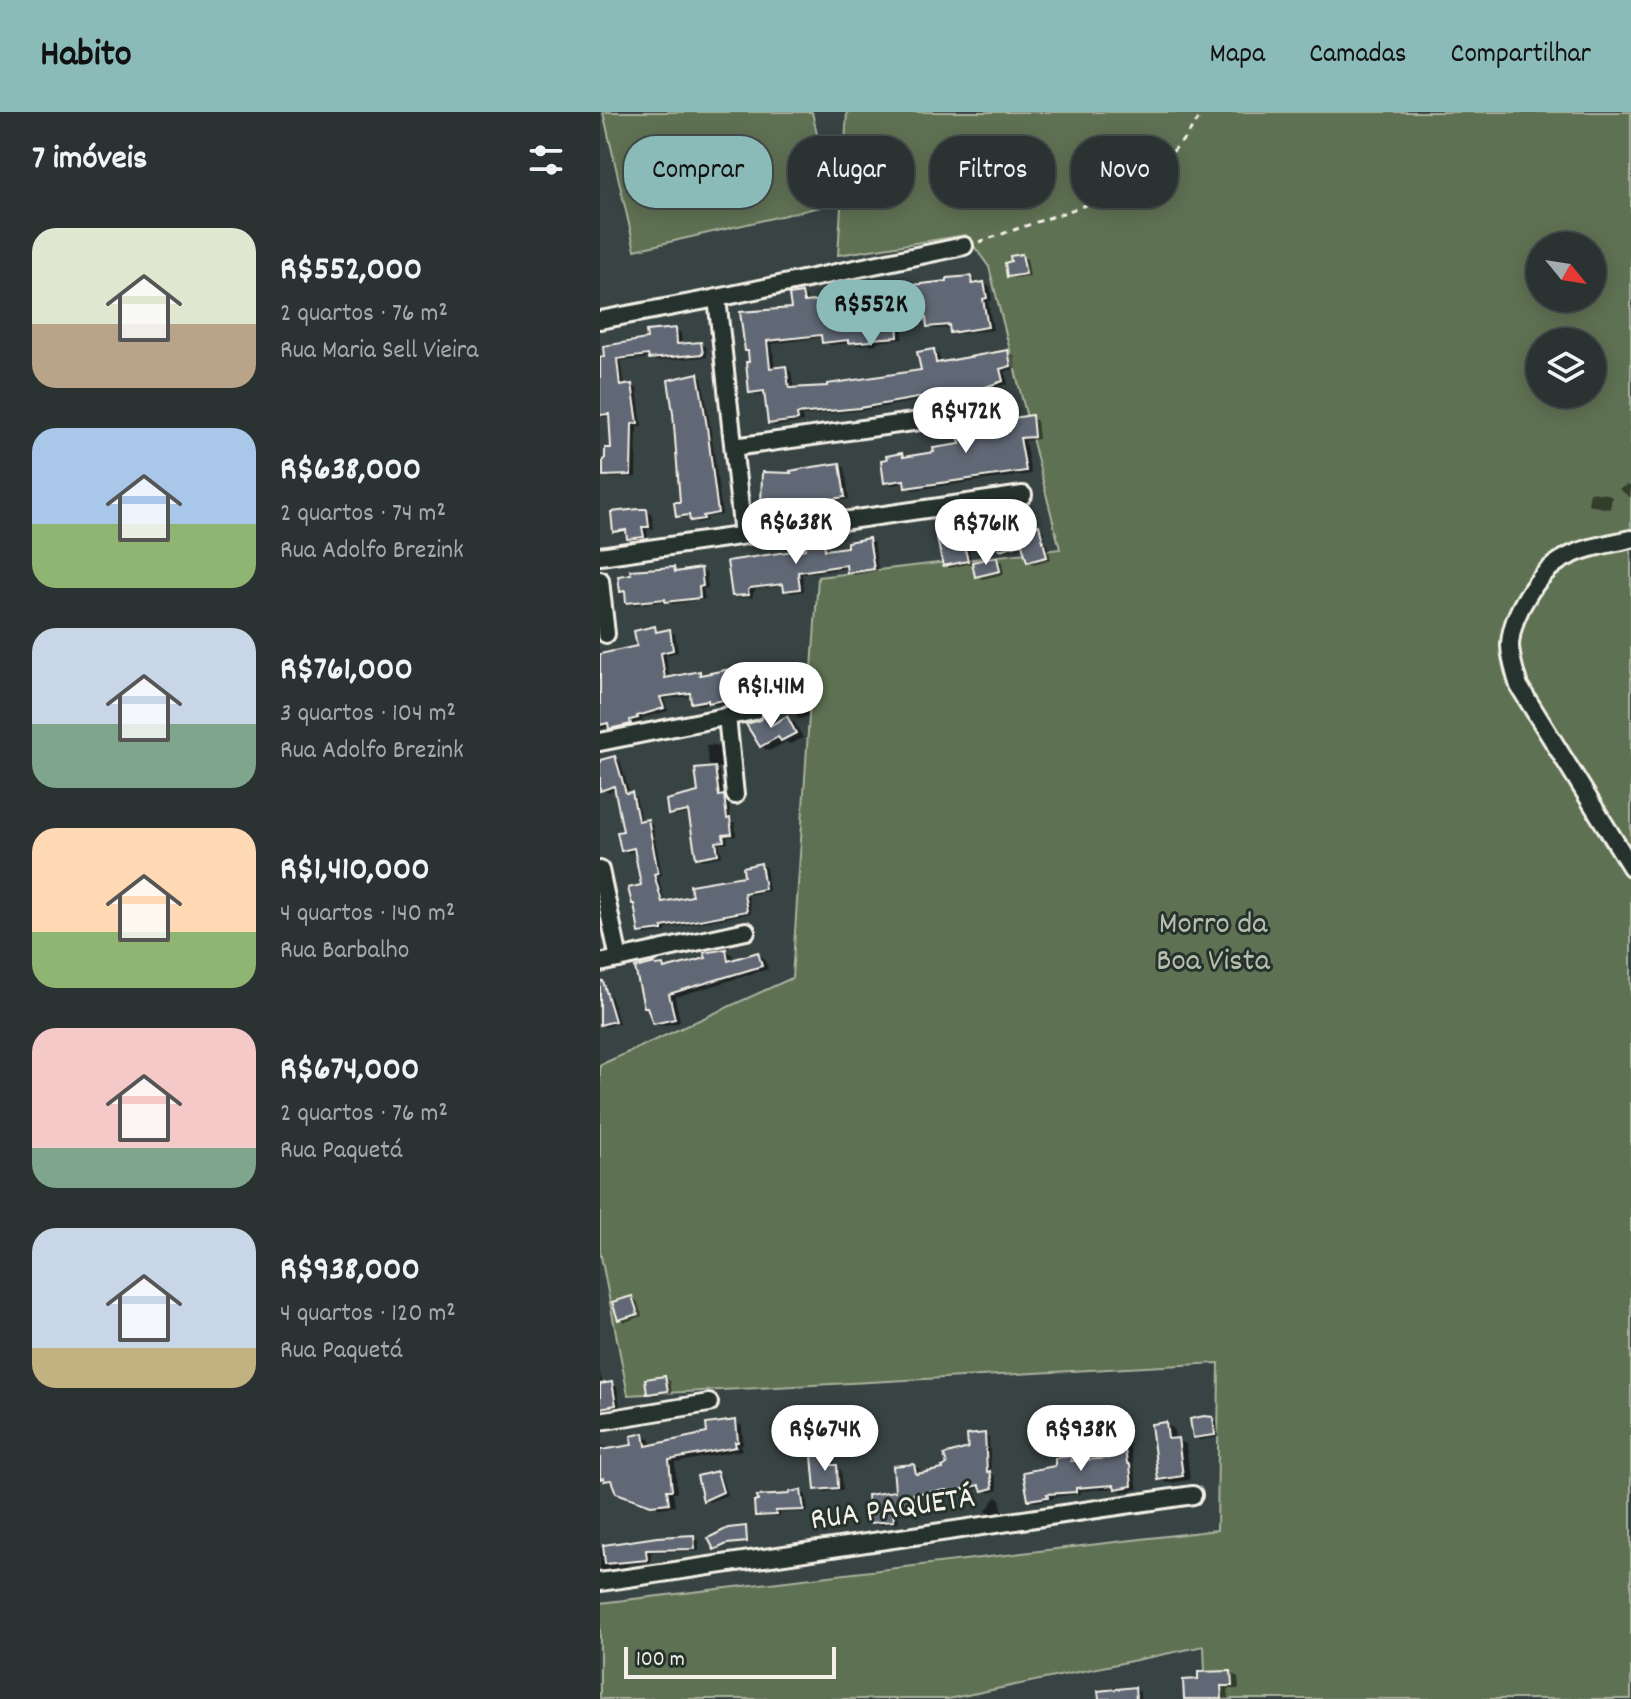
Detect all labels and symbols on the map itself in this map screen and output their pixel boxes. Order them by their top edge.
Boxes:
north arrow [1526,232,1606,312]
pin: R$552K [806,280,936,348]
pin: R$472K [901,387,1031,455]
pin: R$638K [731,498,861,566]
pin: R$761K [921,499,1051,567]
pin: R$1.41M [697,662,845,730]
park label: Morro da Boa Vista [1156,903,1271,986]
pin: R$674K [760,1405,890,1473]
pin: R$938K [1016,1405,1146,1473]
street label: RUA PAQUETÁ [808,1477,978,1545]
scale bar [624,1643,836,1679]

